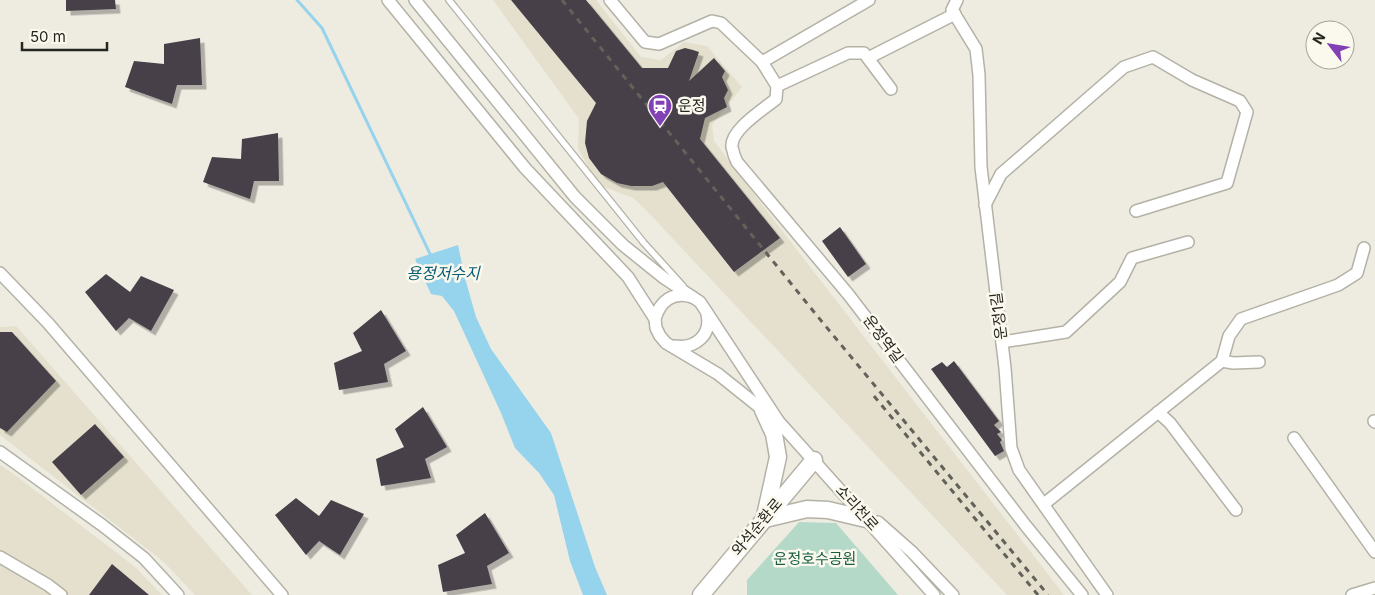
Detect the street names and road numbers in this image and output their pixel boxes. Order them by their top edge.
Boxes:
street label: 운정1길 [986,291,1011,341]
street label: 운정역길 [859,311,908,366]
street label: 소리천로 [832,481,883,535]
street label: 와석순환로 [727,494,786,559]

